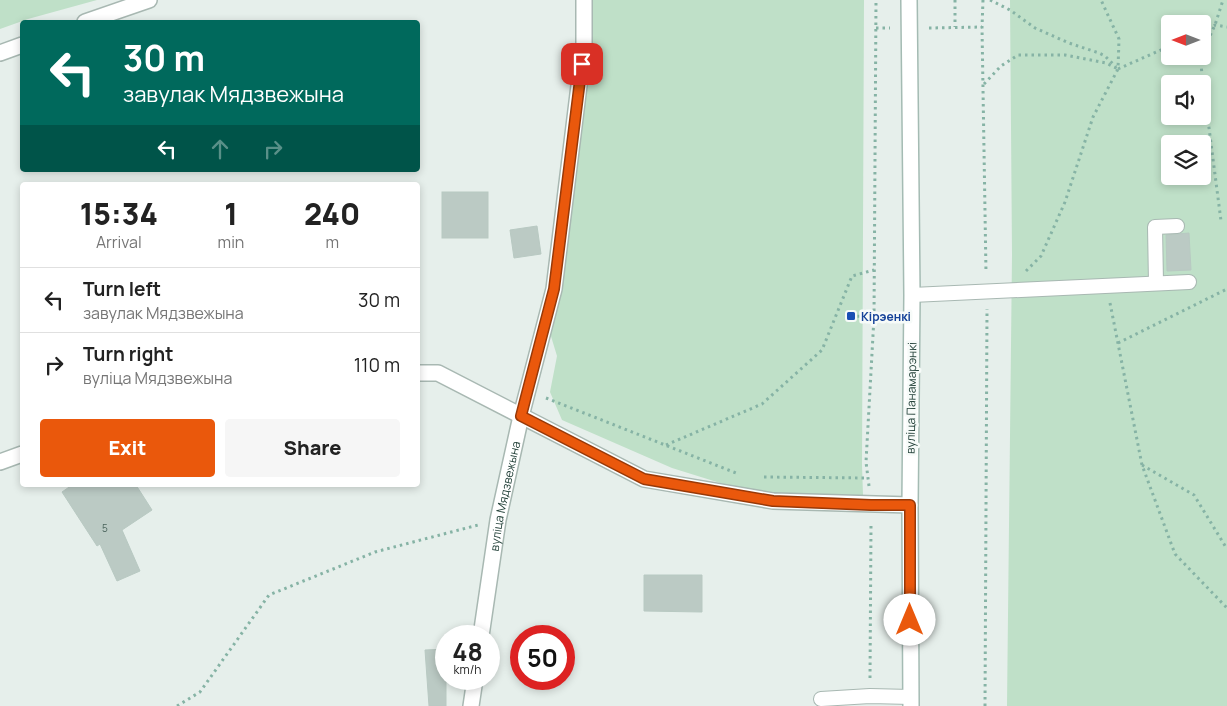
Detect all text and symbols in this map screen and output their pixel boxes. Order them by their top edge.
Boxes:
north arrow [1161,15,1211,65]
map controls [1161,15,1211,185]
text: 30 m [123,34,205,82]
icon: left [40,40,105,105]
pin [561,43,603,85]
icon: arrive [568,50,596,78]
button: sound [1161,75,1211,125]
text: завулак Мядзвежына [123,79,344,109]
icon: left [153,135,181,163]
icon: ahead [206,135,234,163]
icon: right [259,135,287,163]
button: layers [1161,135,1211,185]
text: 15:34 [80,193,158,234]
text: 1 [224,193,238,234]
text: 240 [304,193,360,234]
text: Arrival [96,231,142,253]
text: min [218,231,244,253]
text: m [325,231,339,253]
text: Turn left [83,276,161,302]
icon: left [40,286,68,314]
text: 30 m [358,287,400,313]
text: завулак Мядзвежына [83,302,244,324]
place label: Кірэенкі [861,308,911,325]
marker: Кірэенкі [845,310,857,322]
text: Turn right [83,341,173,367]
street label: вуліца Панамарэнкі [902,342,920,454]
icon: right [40,351,68,379]
text: 110 m [354,352,400,378]
text: вуліца Мядзвежына [83,367,232,389]
button: Exit [40,419,215,477]
button: Share [225,419,400,477]
street label: вуліца Мядзвежына [485,439,524,552]
house number: 5 [102,521,108,535]
position arrow [883,593,935,645]
speed limit sign: 50 [510,625,575,690]
text: 48 [452,634,483,669]
text: km/h [454,661,481,678]

